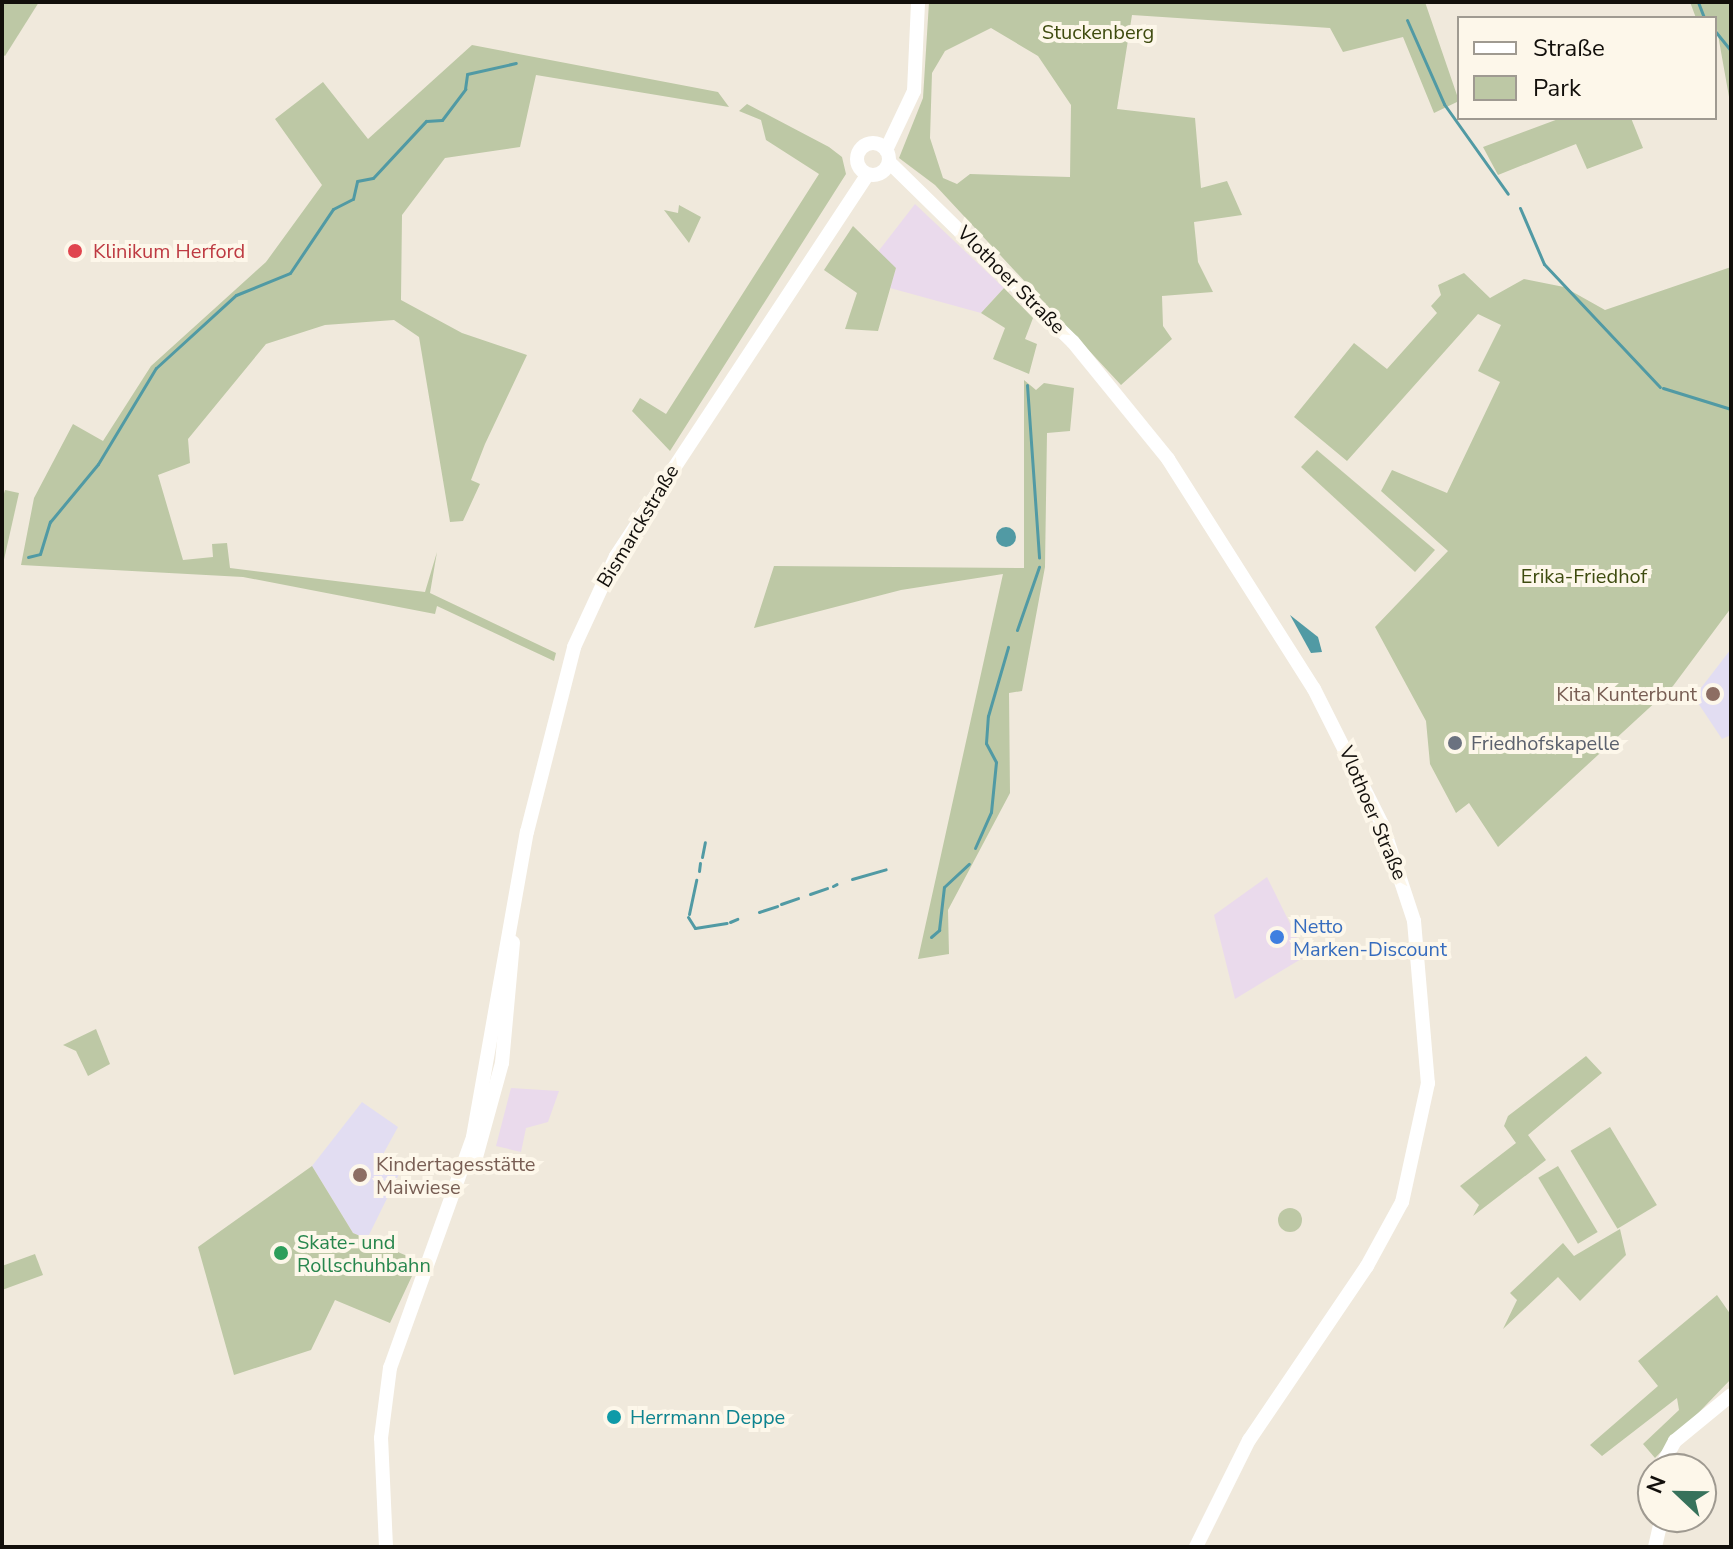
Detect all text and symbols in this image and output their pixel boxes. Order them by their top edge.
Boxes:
legend [1457,16,1717,120]
park label: Stuckenberg [1042,20,1154,44]
text: Straße [1533,32,1605,64]
text: Park [1533,72,1581,104]
street label: Vlothoer Straße [952,221,1070,339]
place label: Klinikum Herford [93,239,245,263]
marker: Klinikum Herford [64,240,86,262]
street label: Bismarckstraße [592,460,684,592]
park label: Erika-Friedhof [1521,564,1647,588]
place label: Kita Kunterbunt [1556,682,1697,706]
marker: Kita Kunterbunt [1704,685,1722,703]
place label: Friedhofskapelle [1471,731,1620,755]
marker: Friedhofskapelle [1446,734,1464,752]
street label: Vlothoer Straße [1334,743,1412,883]
place label: Netto Marken-Discount [1293,914,1447,961]
marker: Netto Marken-Discount [1268,928,1286,946]
place label: Kindertagesstätte Maiwiese [376,1152,535,1199]
marker: Kindertagesstätte Maiwiese [351,1166,369,1184]
place label: Skate- und Rollschuhbahn [297,1230,431,1277]
marker: Skate- und Rollschuhbahn [272,1244,290,1262]
place label: Herrmann Deppe [630,1405,785,1429]
marker: Herrmann Deppe [605,1408,623,1426]
north arrow [1637,1453,1717,1533]
text: N [1640,1472,1674,1498]

